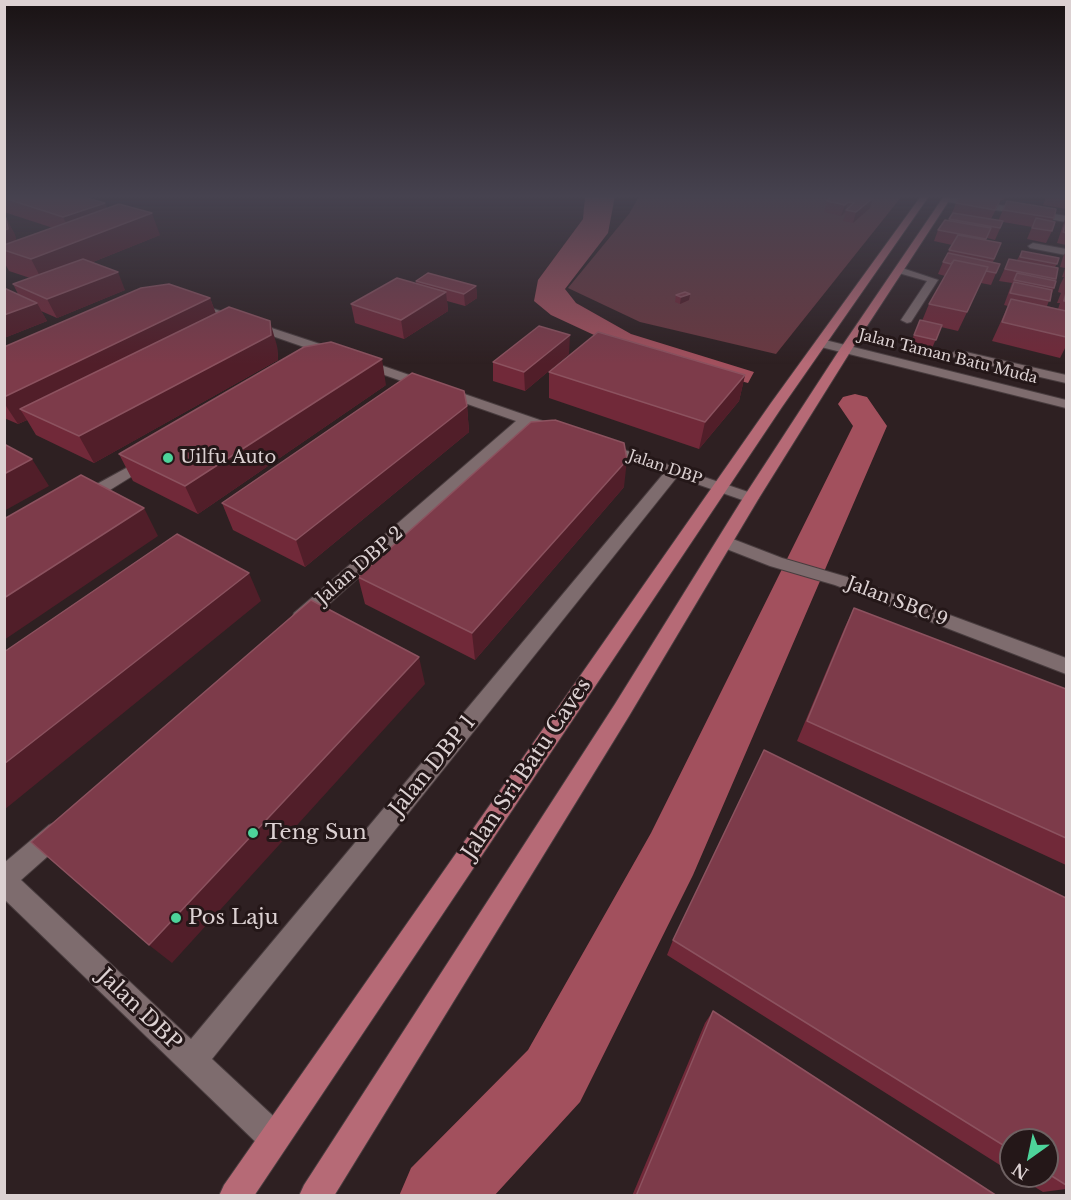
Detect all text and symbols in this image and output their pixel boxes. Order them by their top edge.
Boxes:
street label: Jalan Taman Batu Muda [857,326,1039,388]
place label: Uilfu Auto [180,447,276,469]
street label: Jalan DBP [626,447,704,489]
marker: Uilfu Auto [161,451,175,465]
street label: Jalan DBP 2 [312,522,408,610]
street label: Jalan SBC 9 [843,573,951,631]
street label: Jalan Sri Batu Caves [457,674,597,864]
street label: Jalan DBP 1 [385,711,481,821]
place label: Teng Sun [265,820,367,846]
marker: Teng Sun [246,826,260,840]
place label: Pos Laju [188,905,278,931]
marker: Pos Laju [169,911,183,925]
street label: Jalan DBP [92,964,186,1056]
north arrow [999,1128,1059,1188]
text: N [1009,1159,1032,1184]

